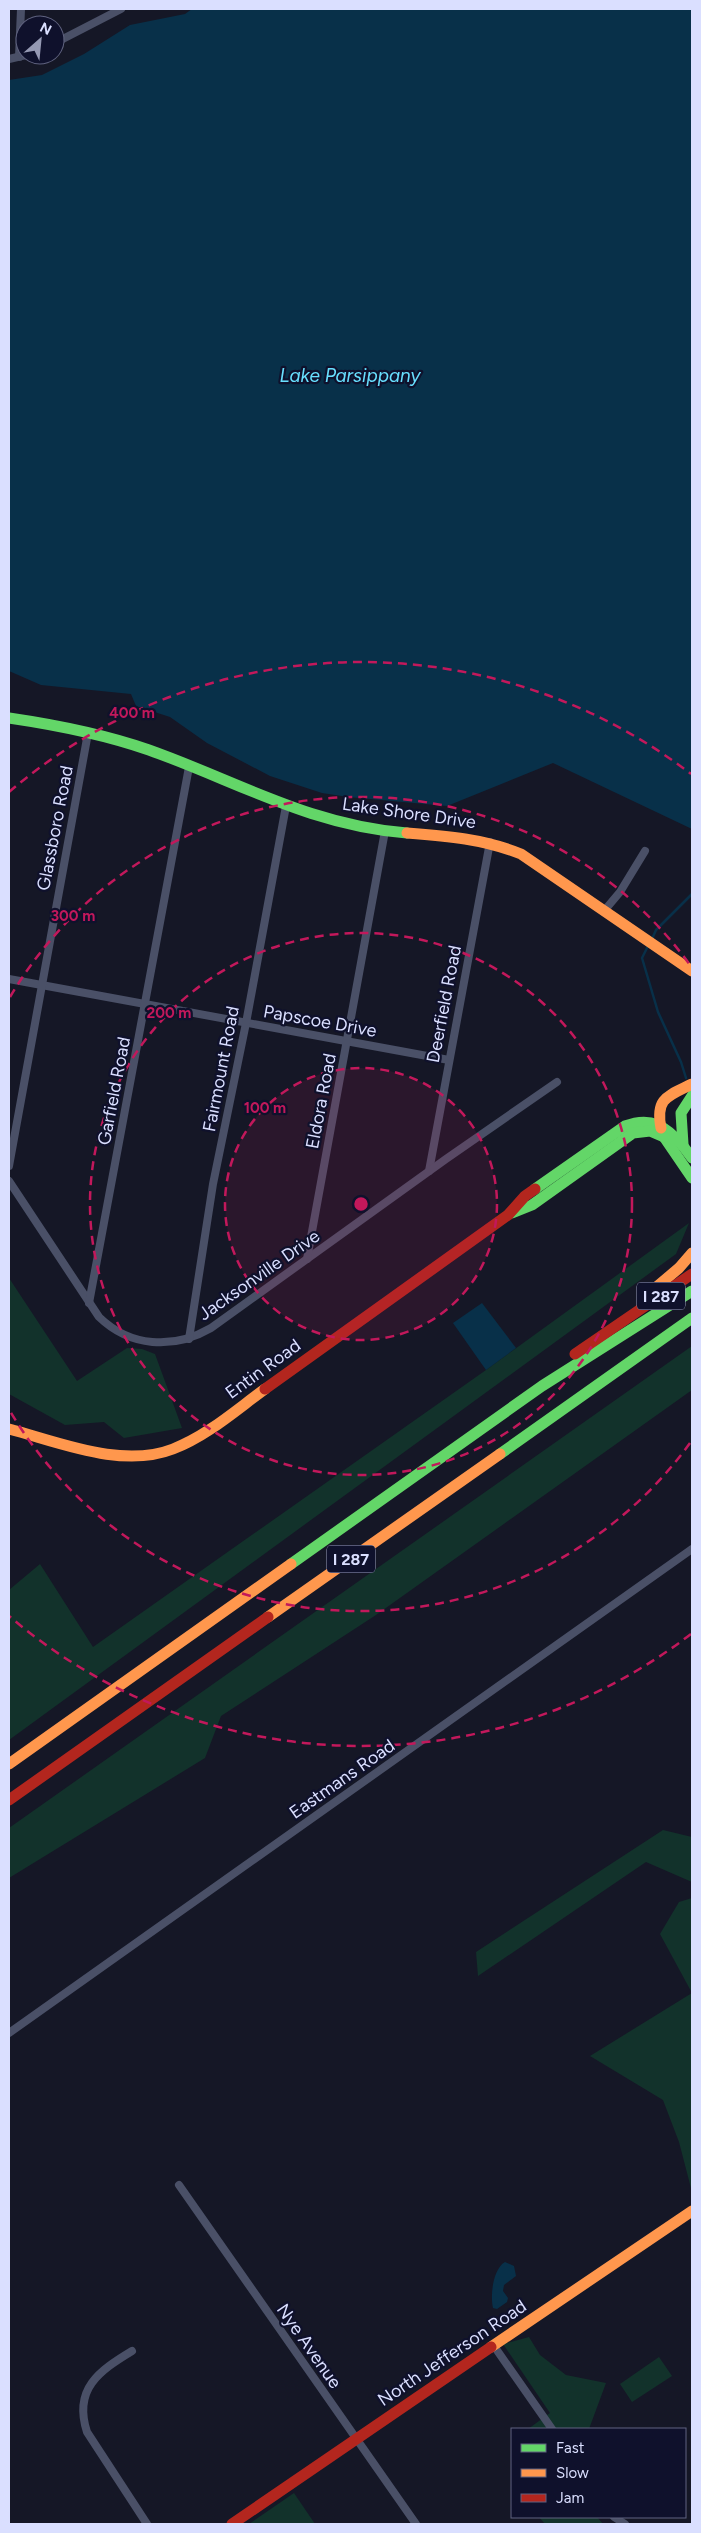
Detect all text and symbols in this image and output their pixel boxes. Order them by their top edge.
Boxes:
north arrow [15,15,65,65]
text: N [37,19,54,39]
water label: Lake Parsippany [280,364,422,387]
text: 400 m [109,704,155,722]
street label: Glassboro Road [32,764,78,892]
street label: Lake Shore Drive [341,793,477,833]
text: 300 m [51,907,95,925]
street label: Deerfield Road [422,943,466,1065]
street label: Papscoe Drive [262,1000,378,1042]
text: 200 m [147,1004,191,1022]
street label: Fairmount Road [198,1004,244,1134]
street label: Garfield Road [93,1035,135,1147]
street label: Eldora Road [301,1051,341,1151]
text: 100 m [244,1099,286,1117]
centre of rings [352,1195,370,1213]
street label: Jacksonville Drive [194,1225,324,1325]
road number: I 287 [637,1282,685,1310]
street label: Entin Road [221,1334,305,1404]
road number: I 287 [327,1546,375,1572]
street label: Eastmans Road [285,1734,399,1824]
street label: North Jefferson Road [373,2295,531,2411]
street label: Nye Avenue [272,2299,346,2393]
legend [511,2428,686,2518]
text: Fast [556,2439,585,2457]
text: Slow [556,2464,589,2482]
text: Jam [556,2489,584,2507]

